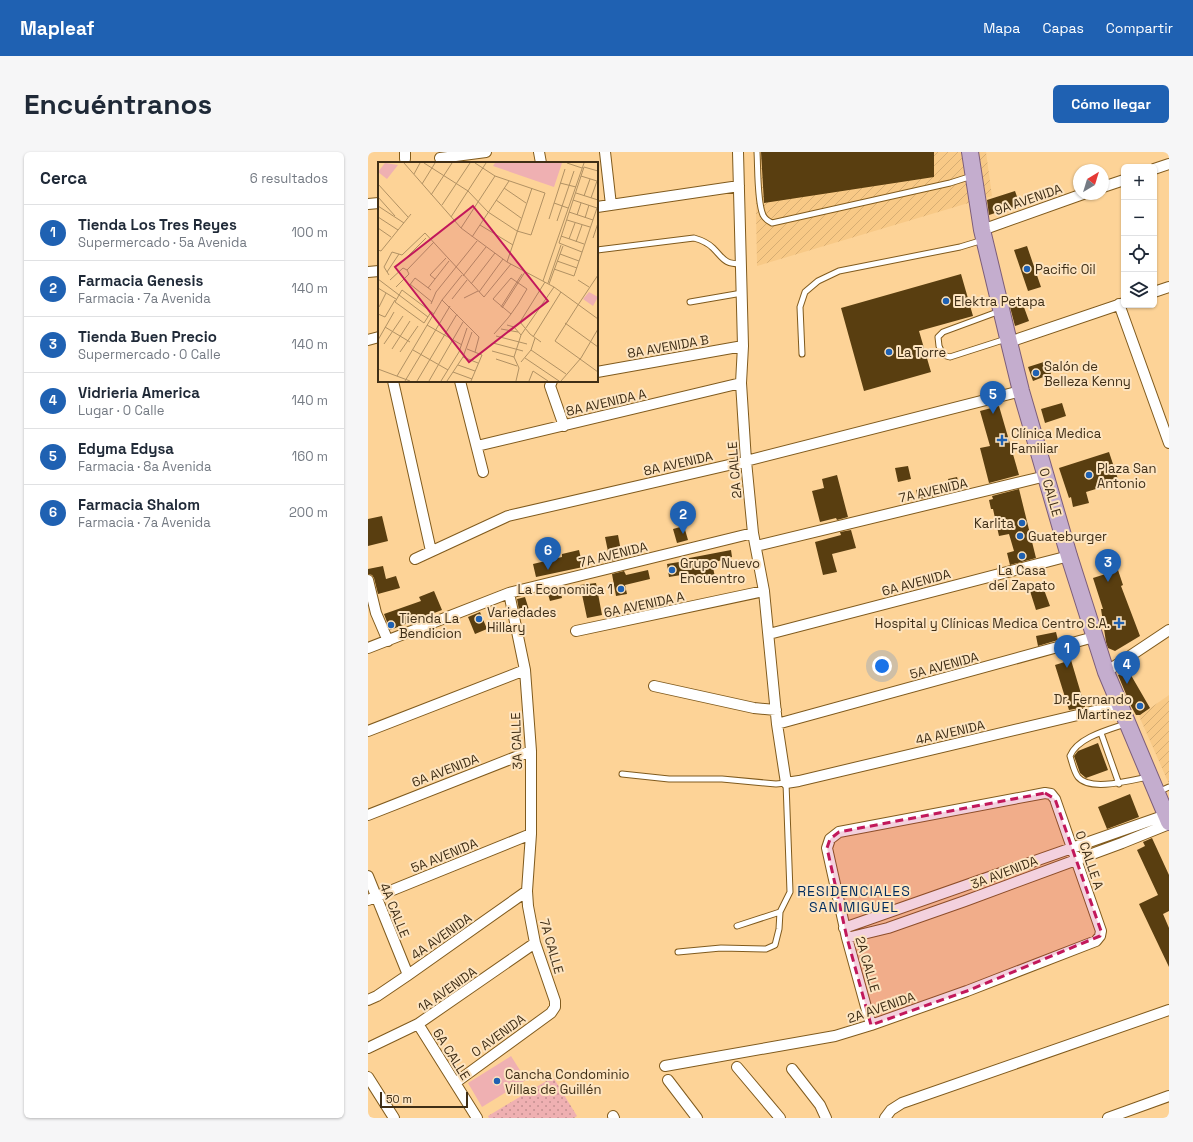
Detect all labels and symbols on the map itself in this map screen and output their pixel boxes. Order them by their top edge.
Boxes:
inset map [378,162,598,382]
north arrow [1073,164,1109,200]
street label: 9A AVENIDA [992,180,1064,219]
place label: Pacific Oil [1035,261,1096,278]
marker: Pacific Oil [1022,264,1032,274]
place label: Elektra Petapa [954,293,1046,310]
marker: Elektra Petapa [941,296,951,306]
street label: 8A AVENIDA B [626,331,710,362]
place label: La Torre [897,344,946,361]
marker: La Torre [884,347,894,357]
place label: Salón de Belleza Kenny [1044,358,1131,390]
marker: Salón de Belleza Kenny [1031,368,1041,378]
pin: 5 [980,381,1006,414]
street label: 8A AVENIDA A [564,385,648,420]
place label: Clínica Medica Familiar [1011,425,1102,457]
marker: Clínica Medica Familiar [996,434,1008,446]
street label: 2A CALLE [724,441,745,499]
street label: 8A AVENIDA [642,447,714,480]
place label: Plaza San Antonio [1097,460,1156,492]
street label: 0 CALLE [1036,466,1066,518]
marker: Plaza San Antonio [1084,470,1094,480]
street label: 7A AVENIDA [897,474,969,507]
pin: 2 [670,501,696,534]
place label: Karlita [974,515,1015,532]
marker: Karlita [1017,518,1027,528]
place label: Guateburger [1028,528,1107,545]
marker: Guateburger [1015,531,1025,541]
pin: 6 [535,537,561,570]
street label: 7A AVENIDA [577,538,649,571]
pin: 3 [1095,549,1121,582]
marker: La Casa del Zapato [1017,551,1027,561]
place label: Grupo Nuevo Encuentro [680,555,760,587]
place label: La Casa del Zapato [989,562,1055,594]
marker: Grupo Nuevo Encuentro [667,565,677,575]
street label: 6A AVENIDA [880,565,952,600]
place label: La Economica 1 [518,581,613,598]
marker: La Economica 1 [616,584,626,594]
street label: 6A AVENIDA A [602,588,686,621]
place label: Variedades Hillary [487,604,557,636]
place label: Tienda La Bendicion [399,610,462,642]
marker: Variedades Hillary [474,614,484,624]
place label: Hospital y Clínicas Medica Centro S.A. [875,615,1110,632]
marker: Hospital y Clínicas Medica Centro S.A. [1113,617,1125,629]
marker: Tienda La Bendicion [386,620,396,630]
pin: 1 [1054,635,1080,668]
street label: 5A AVENIDA [908,648,980,683]
pin: 4 [1114,651,1140,684]
your location [872,656,892,676]
place label: Dr. Fernando Martinez [1054,691,1132,723]
marker: Dr. Fernando Martinez [1135,701,1145,711]
street label: 3A CALLE [507,712,526,770]
street label: 4A AVENIDA [914,716,986,749]
street label: 6A AVENIDA [409,750,481,791]
street label: 0 CALLE A [1072,829,1107,892]
street label: 5A AVENIDA [408,834,480,877]
street label: 3A AVENIDA [968,852,1040,893]
street label: 4A CALLE [376,880,413,940]
district label: RESIDENCIALES SAN MIGUEL [797,882,911,916]
street label: 4A AVENIDA [407,909,475,964]
street label: 7A CALLE [536,917,567,976]
street label: 2A CALLE [851,934,884,994]
street label: 1A AVENIDA [415,963,480,1016]
street label: 2A AVENIDA [845,988,917,1027]
street label: 0 AVENIDA [468,1010,529,1061]
street label: 6A CALLE [429,1025,474,1083]
place label: Cancha Condominio Villas de Guillén [505,1066,630,1098]
marker: Cancha Condominio Villas de Guillén [492,1076,502,1086]
scale bar [380,1090,468,1109]

